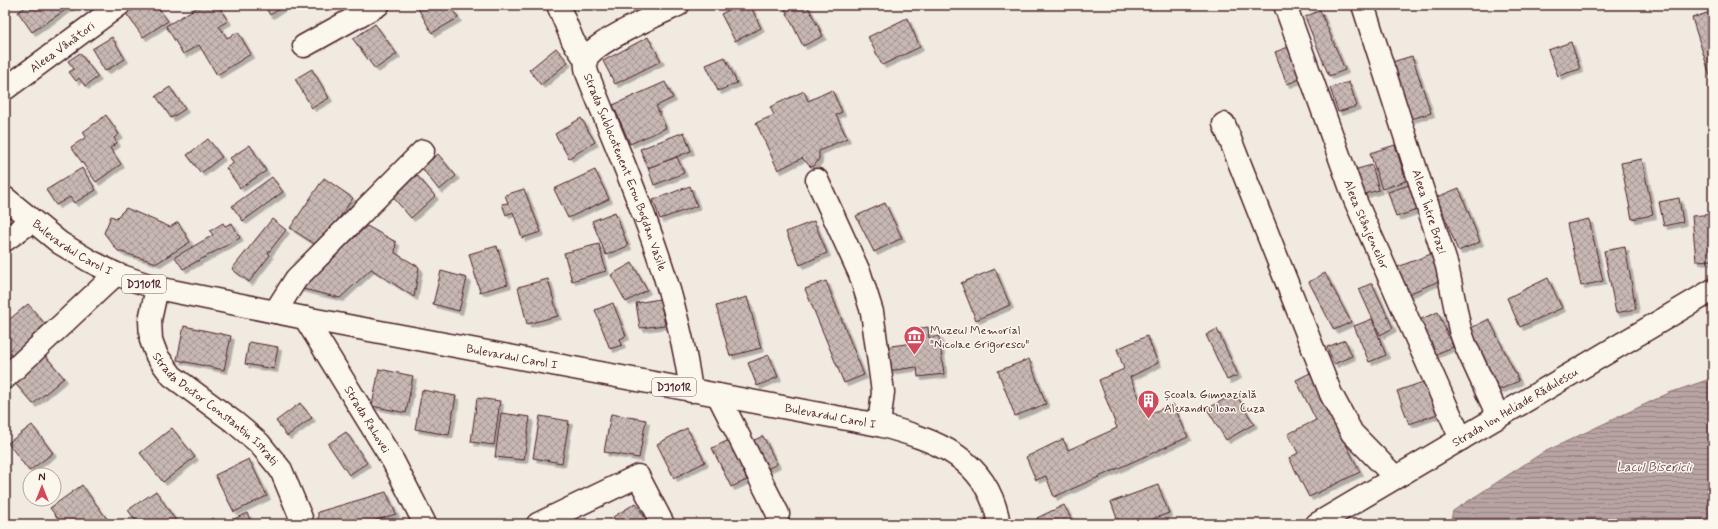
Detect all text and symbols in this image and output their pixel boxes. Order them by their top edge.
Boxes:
street label: Aleea Vânători [27,18,98,77]
street label: Strada Sublocotenent Erou Bogdan Vasile [579,71,670,274]
street label: Aleea Între Brazi [1407,168,1450,256]
street label: Aleea Stânjeneilor [1339,178,1392,272]
street label: Bulevardul Carol I [29,216,115,280]
road number: DJ101R [122,275,166,293]
place label: Muzeul Memorial "Nicolae Grigorescu" [930,323,1029,353]
museum icon: Muzeul Memorial "Nicolae Grigorescu" [901,324,927,357]
street label: Bulevardul Carol I [465,341,559,374]
street label: Strada Doctor Constantin Istrati [148,349,281,469]
street label: Strada Ion Heliade Rădulescu [1449,364,1582,451]
road number: DJ101R [652,378,696,396]
street label: Strada Rahovei [340,383,393,456]
place label: Școala Gimnazială Alexandru Ioan Cuza [1164,387,1266,417]
building icon: Școala Gimnazială Alexandru Ioan Cuza [1135,388,1161,421]
street label: Bulevardul Carol I [783,401,877,433]
water label: Lacul Bisericii [1616,459,1693,476]
north arrow [22,467,62,507]
text: N [38,471,46,485]

